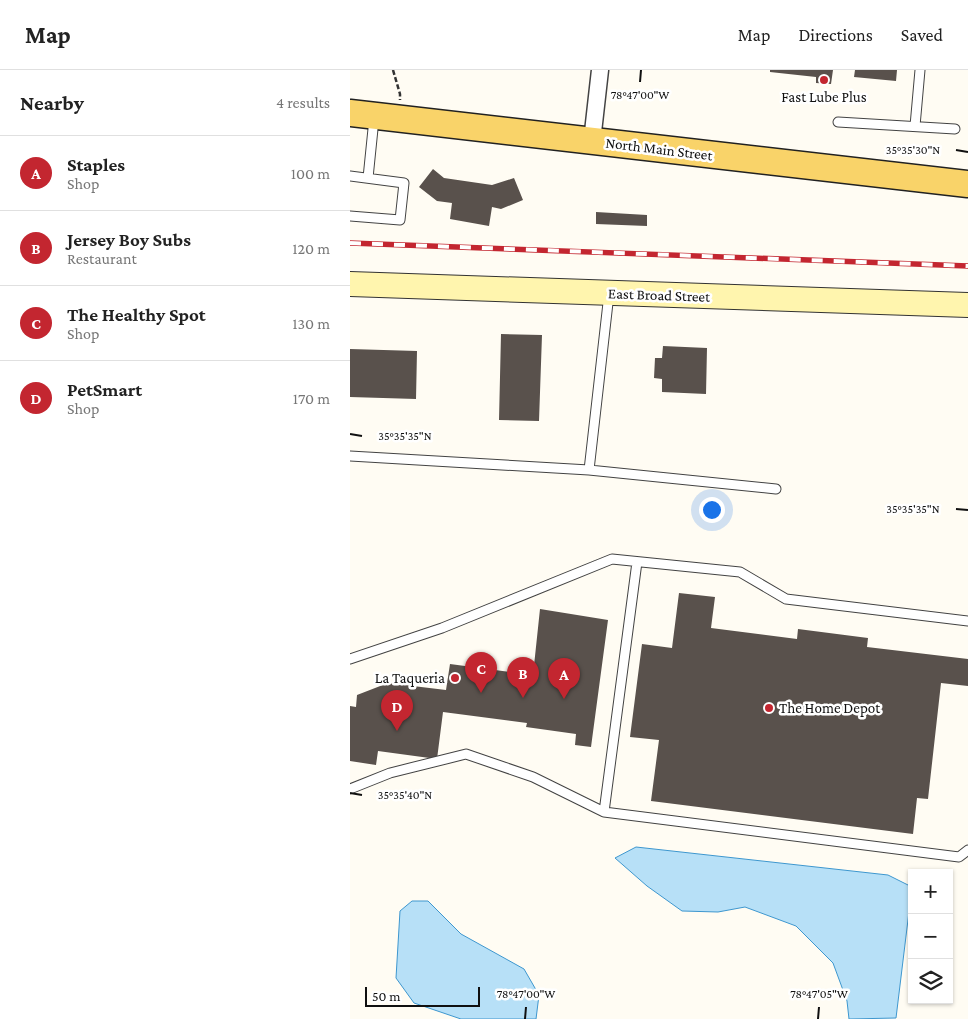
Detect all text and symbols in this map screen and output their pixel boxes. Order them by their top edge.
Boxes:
text: Map [25,21,71,48]
text: Map [738,25,770,45]
text: Directions [798,25,873,45]
text: Saved [901,25,943,45]
marker: Fast Lube Plus [818,74,830,86]
text: 78°47'00"W [611,88,669,102]
place label: Fast Lube Plus [781,89,867,105]
text: Nearby [20,91,84,115]
text: 4 results [276,94,330,111]
street label: North Main Street [605,134,714,164]
text: 35°35'30"N [886,143,940,157]
text: Staples [67,154,125,175]
text: A [31,165,41,182]
text: 100 m [291,165,330,182]
text: Shop [67,175,99,192]
text: Jersey Boy Subs [67,229,191,250]
text: B [31,240,41,257]
text: 120 m [292,240,330,257]
text: Restaurant [67,250,137,267]
street label: East Broad Street [608,285,711,305]
text: The Healthy Spot [67,304,206,325]
text: C [31,315,41,332]
text: 130 m [292,315,330,332]
text: Shop [67,325,99,342]
text: PetSmart [67,379,142,400]
text: D [30,390,42,407]
text: 170 m [293,390,330,407]
text: Shop [67,400,99,417]
text: 35°35'35"N [378,429,432,443]
your location [699,497,725,523]
text: 35°35'35"N [886,502,940,516]
pin: C [465,652,497,693]
pin: B [507,657,539,698]
pin: A [548,658,580,699]
place label: La Taqueria [375,670,445,687]
marker: La Taqueria [449,672,461,684]
pin: D [381,690,413,731]
place label: The Home Depot [779,700,881,717]
marker: The Home Depot [763,702,775,714]
text: 35°35'40"N [378,788,432,802]
map controls [908,869,953,1004]
button: + [908,869,953,914]
button: − [908,914,953,959]
button: layers [908,959,953,1004]
scale bar [365,984,480,1007]
text: 78°47'00"W [497,987,555,1001]
text: 78°47'05"W [790,987,848,1001]
text: 50 m [372,988,400,1004]

